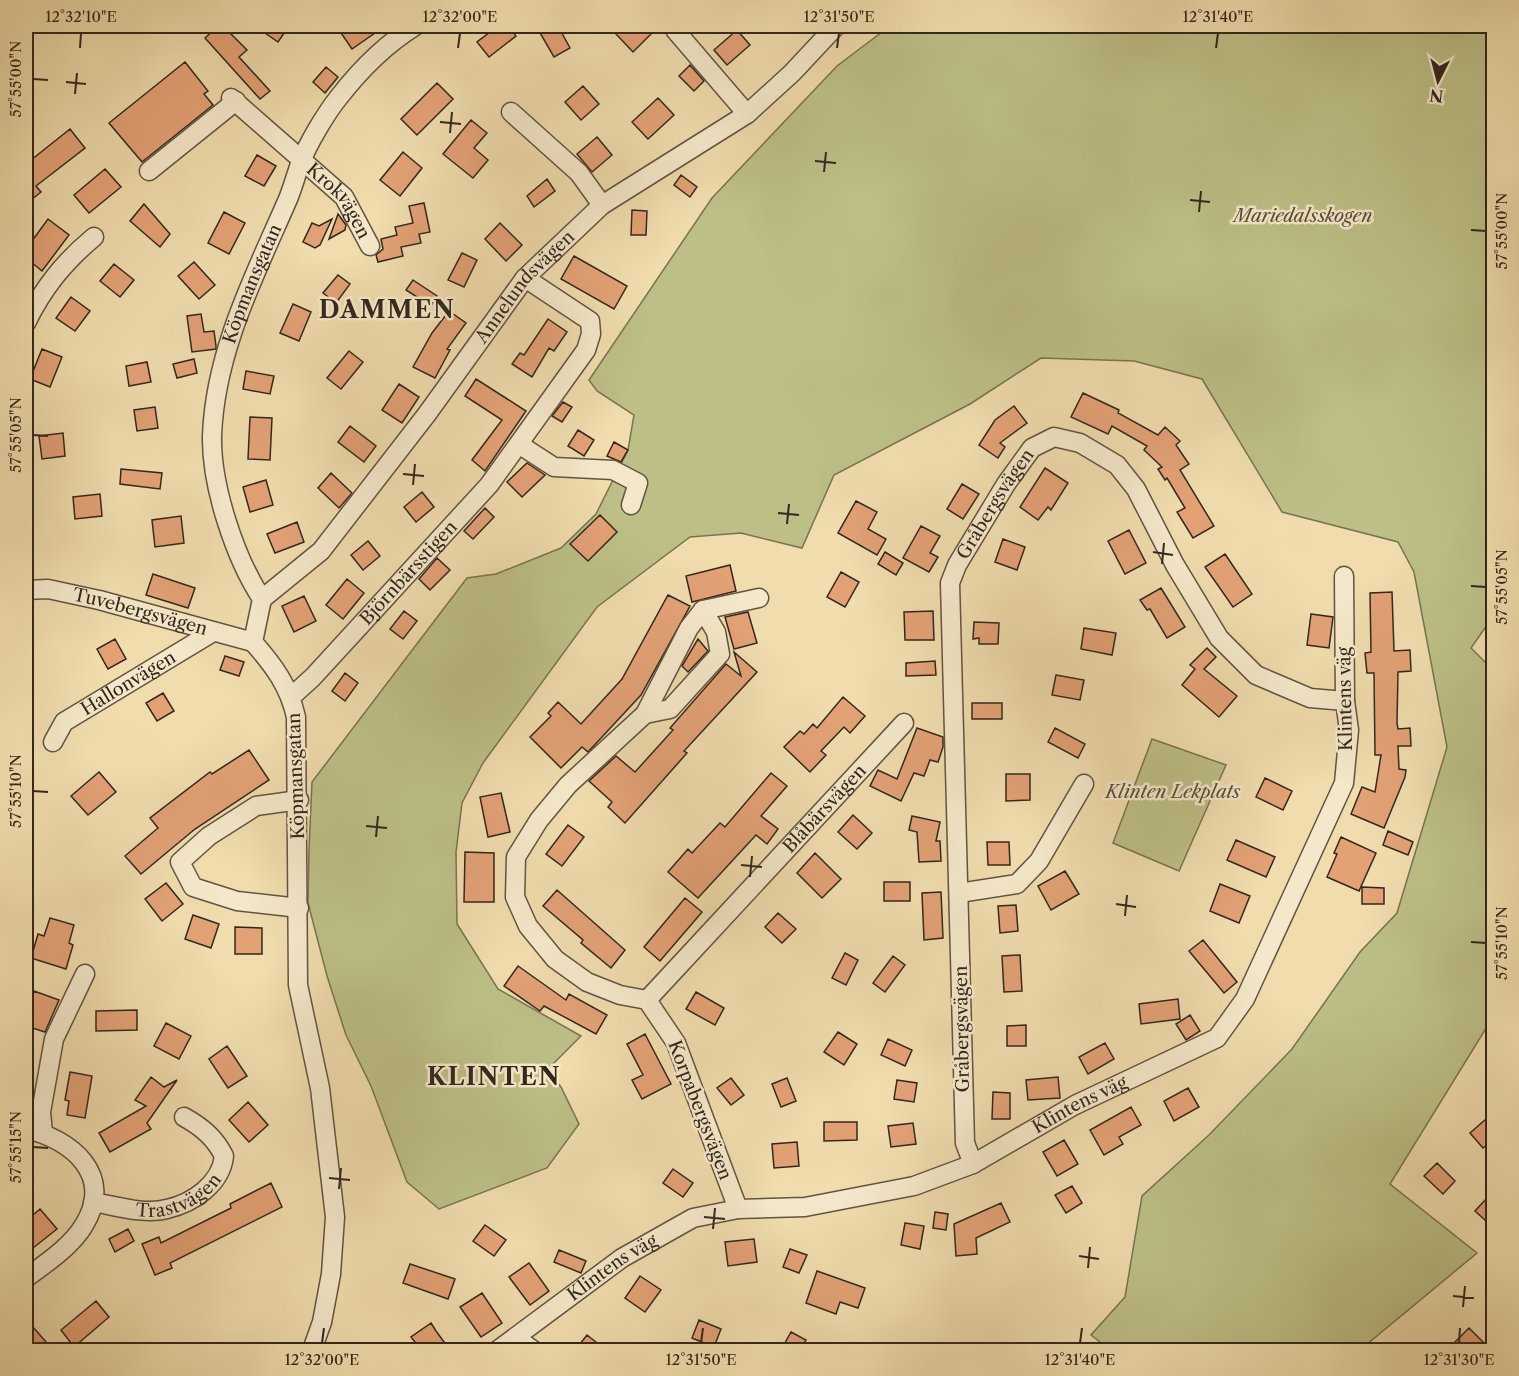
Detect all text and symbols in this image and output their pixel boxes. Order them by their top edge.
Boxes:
text: 12°32'10"E [45,7,117,26]
text: 12°32'00"E [423,7,497,26]
text: 12°31'50"E [803,7,875,26]
text: 12°31'40"E [1183,7,1253,26]
text: 57°55'00"N [6,41,25,117]
north arrow [1408,51,1468,111]
text: N [1428,85,1444,107]
street label: Krokvägen [302,158,375,243]
text: 57°55'00"N [1492,193,1511,269]
park label: Mariedalsskogen [1232,205,1372,227]
street label: Köpmansgatan [218,221,286,346]
street label: Annelundsvägen [470,226,579,348]
district label: DAMMEN [319,295,455,324]
text: 57°55'05"N [6,397,25,473]
street label: Gråbergsvägen [952,445,1039,563]
street label: Björnbärsstigen [355,516,462,630]
text: 57°55'05"N [1492,549,1511,625]
street label: Tuvebergsvägen [71,584,210,640]
street label: Hallonvägen [77,646,180,720]
street label: Klintens väg [1333,646,1357,751]
street label: Köpmansgatan [283,712,309,840]
text: 57°55'10"N [6,754,25,828]
street label: Blåbärsvägen [778,760,871,857]
park label: Klinten Lekplats [1103,781,1241,803]
text: 57°55'10"N [1492,906,1511,980]
street label: Gråbergsvägen [950,965,974,1093]
street label: Korpabergsvägen [663,1037,737,1183]
district label: KLINTEN [427,1062,561,1091]
street label: Klintens väg [1028,1071,1131,1138]
text: 57°55'15"N [6,1111,25,1183]
street label: Trastvägen [135,1169,226,1222]
street label: Klintens väg [563,1229,662,1306]
text: 12°32'00"E [285,1350,359,1369]
text: 12°31'50"E [665,1350,737,1369]
text: 12°31'40"E [1045,1350,1115,1369]
text: 12°31'30"E [1423,1350,1495,1369]

